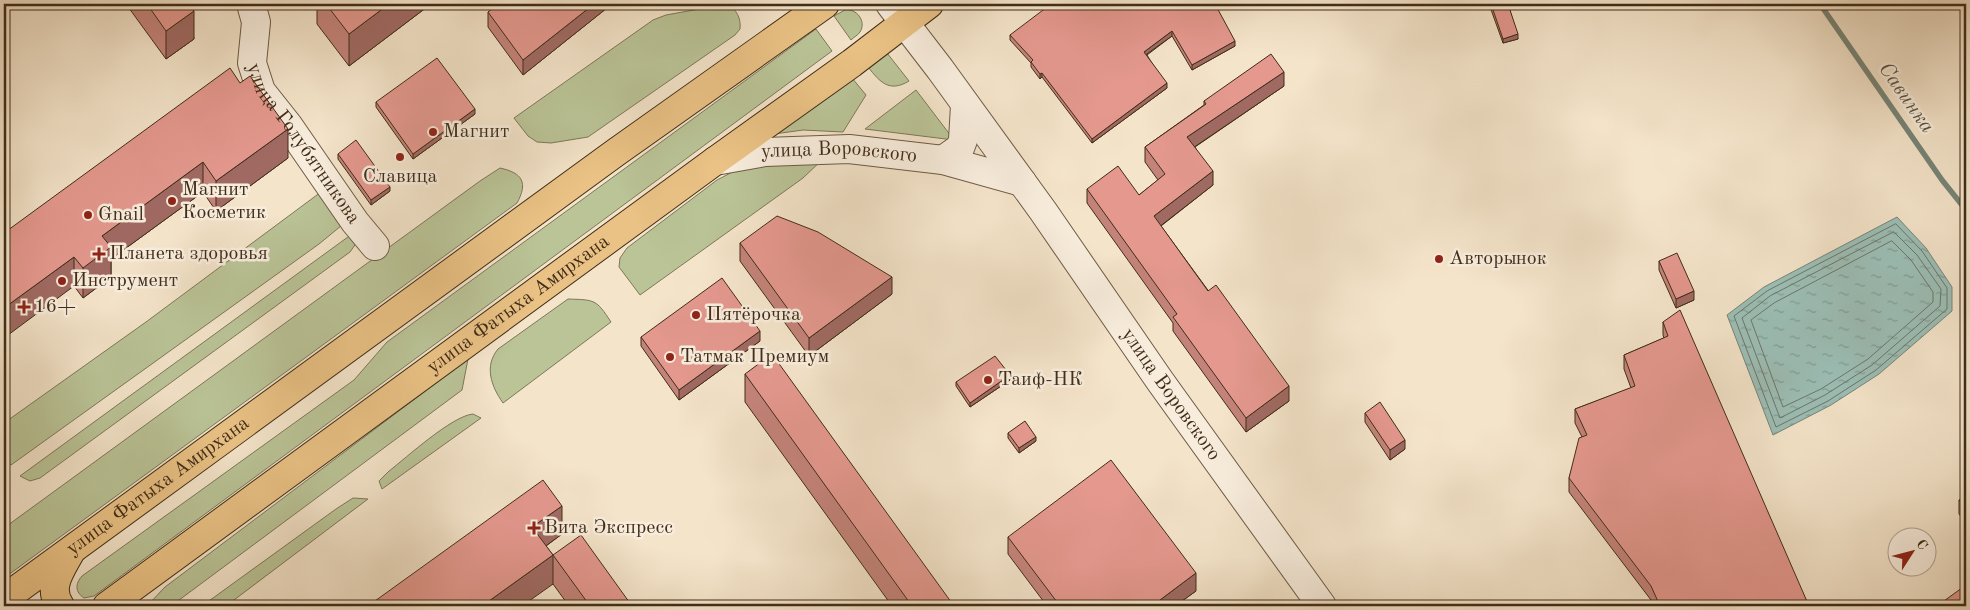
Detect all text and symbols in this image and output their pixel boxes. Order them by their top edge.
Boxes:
water label: Савинка [1874,59,1938,137]
street label: улица Голубятникова [243,61,364,228]
place label: Магнит [443,122,510,142]
marker: Магнит [427,126,439,138]
street label: улица Воровского [760,139,918,167]
marker: Славица [394,151,406,163]
place label: Славица [363,167,437,187]
place label: Магнит Косметик [182,180,266,223]
marker: Магнит Косметик [166,195,178,207]
place label: Gnail [98,205,144,225]
marker: Gnail [82,209,94,221]
street label: улица Фатыха Амирхана [424,231,614,378]
place label: Планета здоровья [109,244,268,264]
marker: Планета здоровья [93,248,105,260]
place label: Авторынок [1449,249,1547,269]
marker: Авторынок [1433,253,1445,265]
place label: Инструмент [72,271,178,291]
marker: Инструмент [56,275,68,287]
place label: 16+ [34,297,76,317]
marker: 16+ [18,301,30,313]
place label: Пятёрочка [706,305,801,325]
marker: Пятёрочка [690,309,702,321]
street label: улица Воровского [1117,325,1224,464]
place label: Татмак Премиум [680,347,829,367]
marker: Татмак Премиум [664,351,676,363]
place label: Таиф-НК [998,370,1083,390]
marker: Таиф-НК [982,374,994,386]
street label: улица Фатыха Амирхана [63,413,253,560]
place label: Вита Экспресс [544,518,673,538]
marker: Вита Экспресс [528,522,540,534]
north arrow [1888,528,1938,578]
text: С [1913,537,1930,553]

